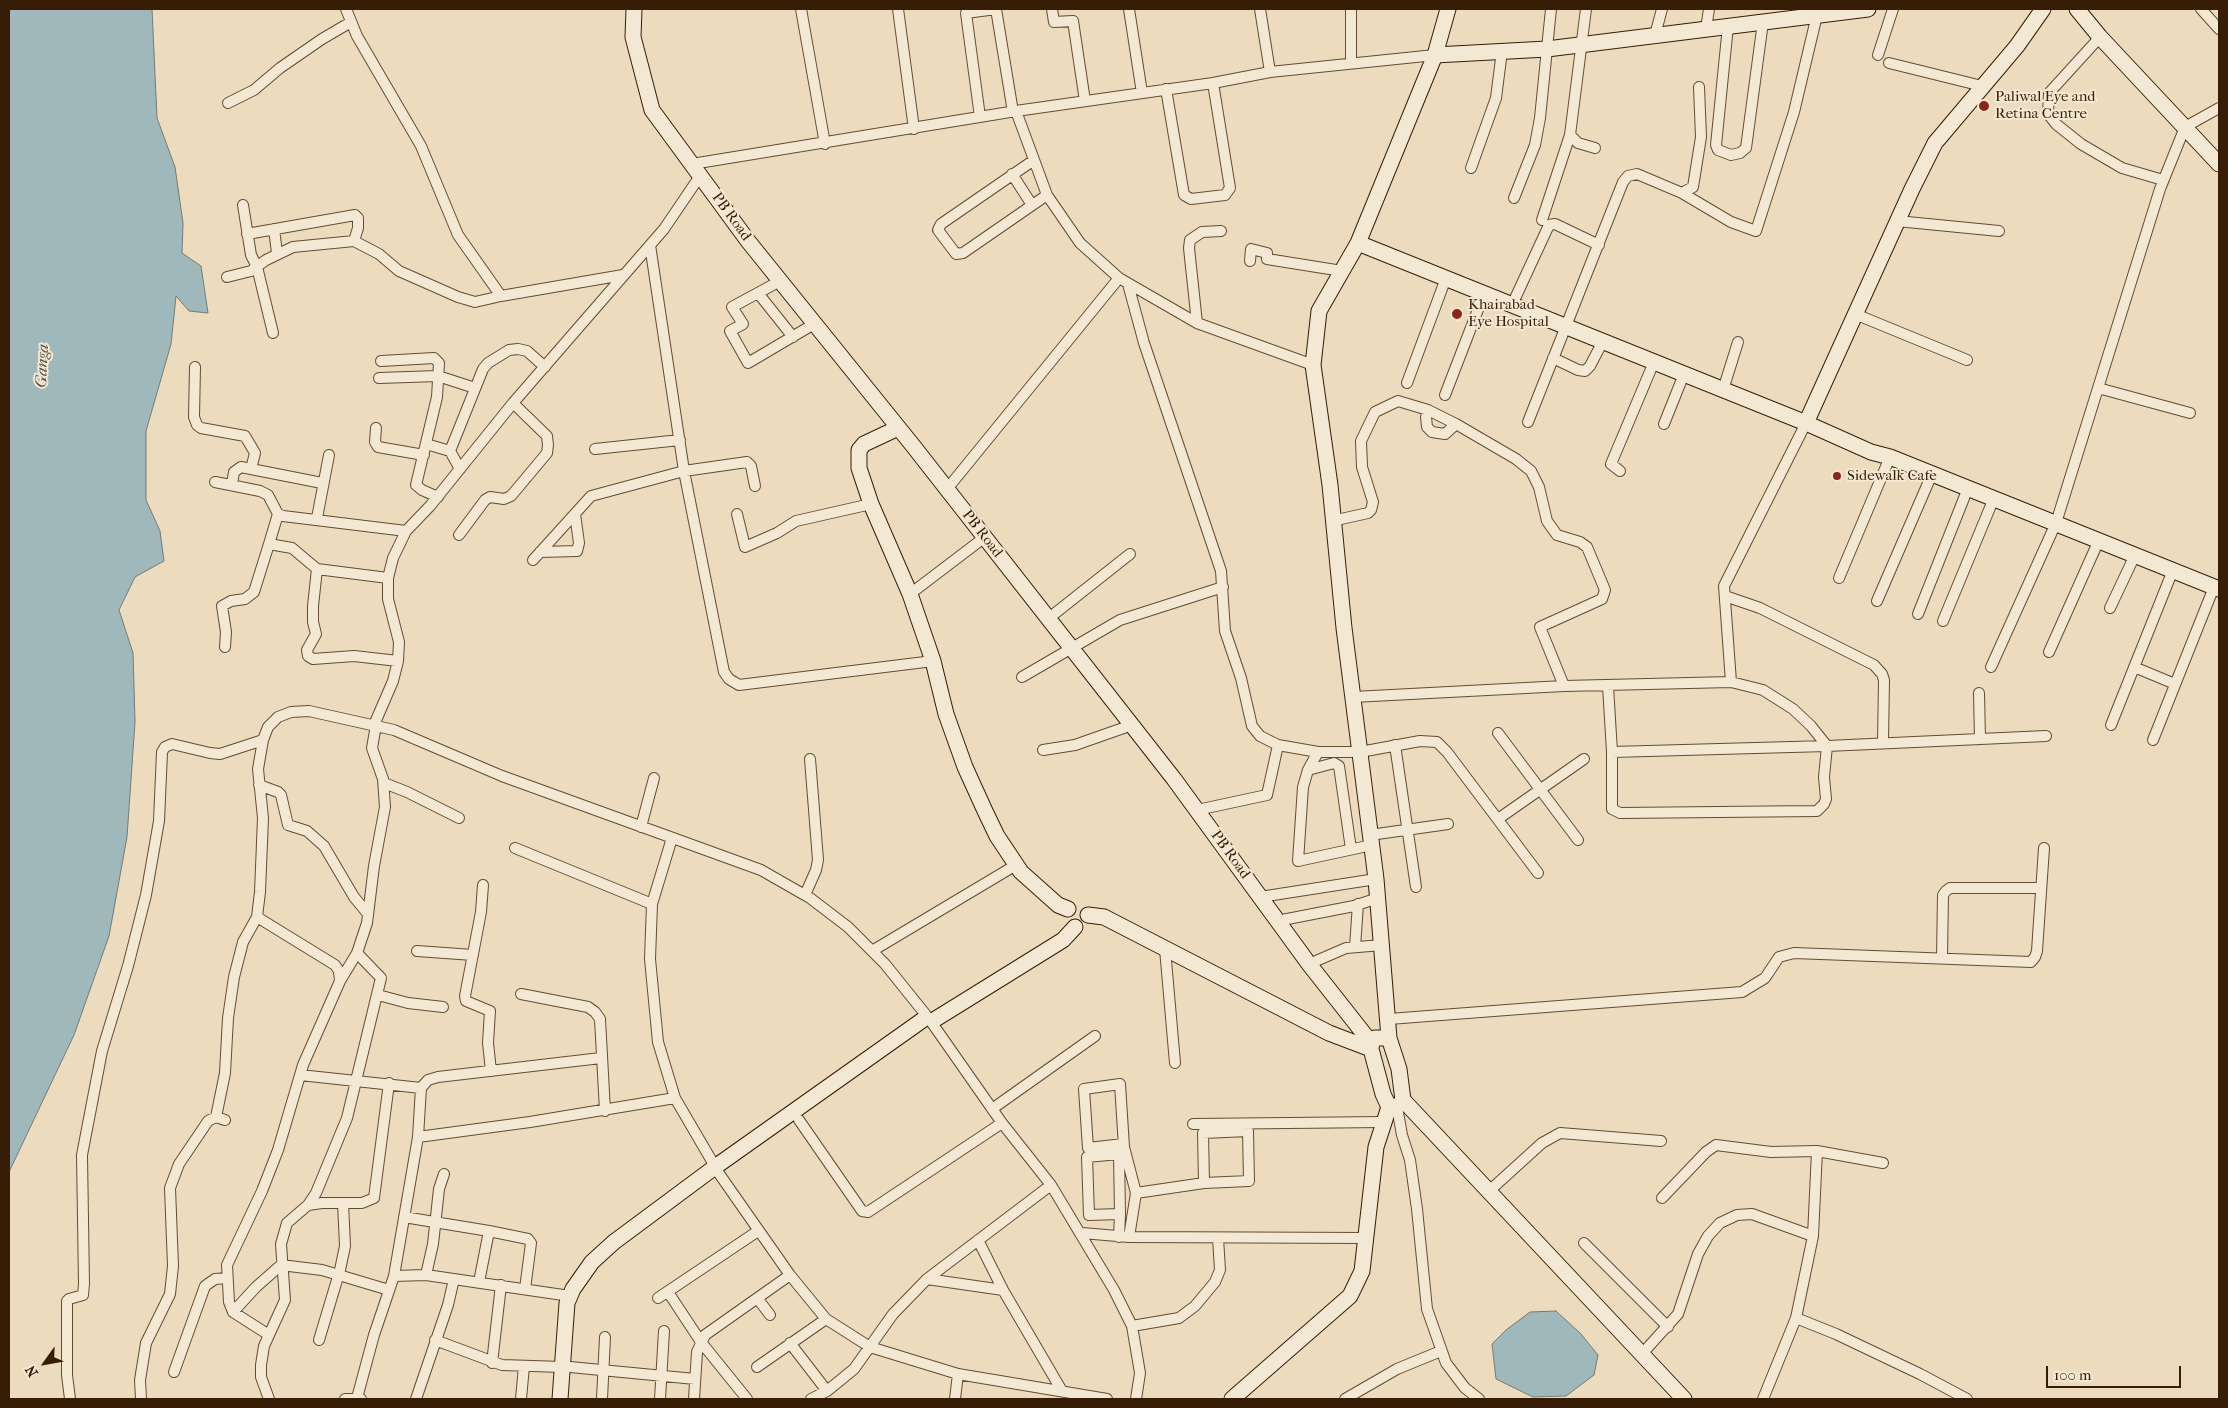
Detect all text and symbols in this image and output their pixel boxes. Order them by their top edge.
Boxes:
place label: Paliwal Eye and Retina Centre [1995,88,2095,123]
marker: Paliwal Eye and Retina Centre [1977,99,1991,113]
street label: PB Road [707,189,755,245]
place label: Khairabad Eye Hospital [1468,296,1549,331]
marker: Khairabad Eye Hospital [1450,307,1464,321]
water label: Ganga [32,344,54,388]
place label: Sidewalk Cafe [1847,467,1937,485]
marker: Sidewalk Cafe [1831,470,1843,482]
street label: PB Road [958,507,1006,561]
street label: PB Road [1206,827,1254,883]
north arrow [20,1338,70,1388]
scale bar [2048,1356,2183,1388]
text: N [22,1362,42,1380]
text: 100 m [2054,1366,2092,1384]

